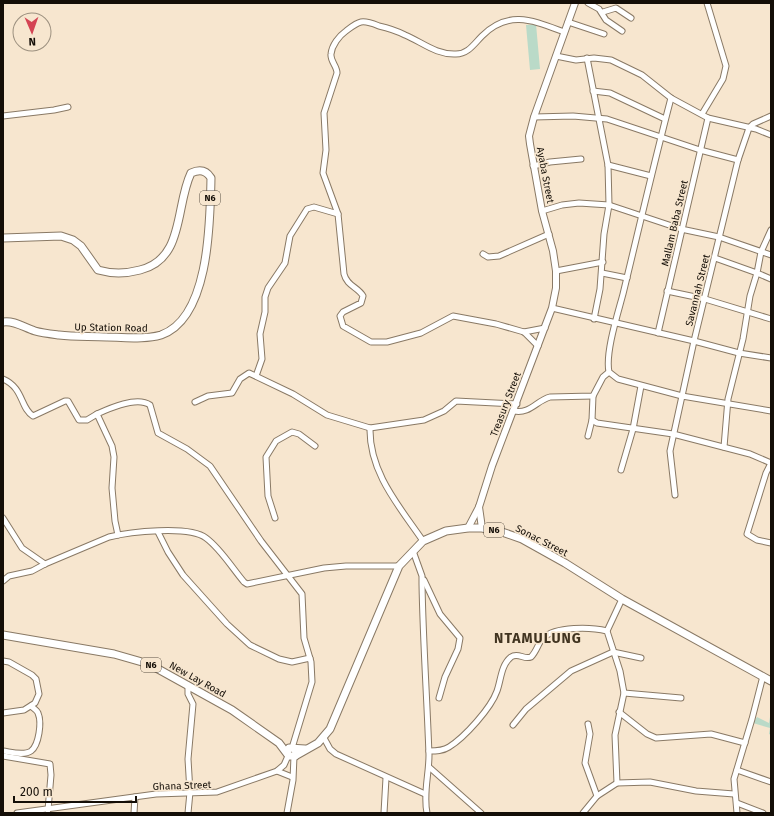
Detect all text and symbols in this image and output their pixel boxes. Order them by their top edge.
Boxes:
north arrow [12,12,52,52]
text: N [28,35,36,48]
street label: Ayaba Street [534,146,556,205]
street label: Mallam Baba Street [659,179,691,268]
road number: N6 [200,191,220,205]
street label: Savannah Street [683,253,713,327]
street label: Up Station Road [74,321,148,335]
street label: Treasury Street [488,370,524,438]
road number: N6 [484,523,504,537]
street label: Sonac Street [513,523,570,559]
district label: NTAMULUNG [494,630,582,647]
road number: N6 [141,658,161,672]
street label: New Lay Road [167,659,228,700]
scale bar [14,778,136,804]
street label: Ghana Street [152,779,212,793]
text: 200 m [20,785,53,799]

